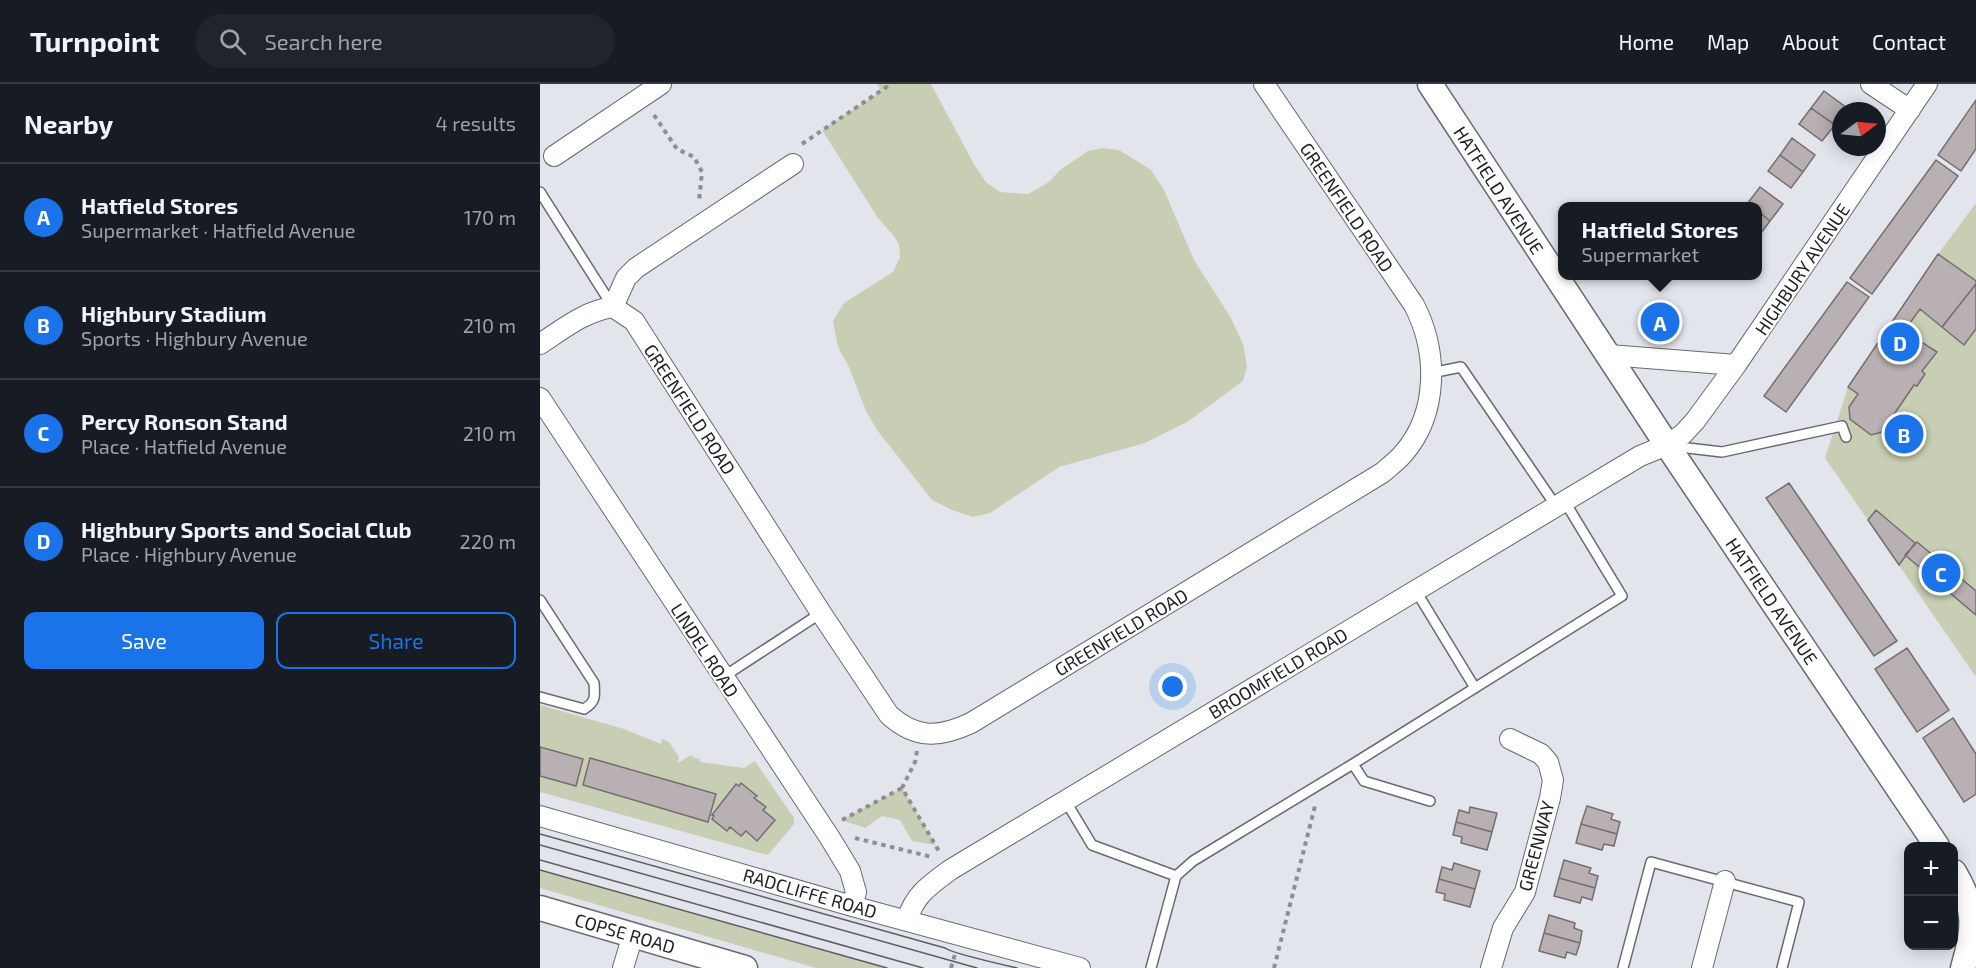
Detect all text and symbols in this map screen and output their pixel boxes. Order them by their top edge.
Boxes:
search box [195,14,615,68]
text: Turnpoint [30,24,159,58]
icon: search [216,25,249,58]
text: Search here [264,28,383,54]
text: Home [1618,29,1674,54]
text: Map [1707,29,1749,54]
text: About [1782,29,1839,54]
text: Contact [1872,29,1946,54]
north arrow [1832,102,1886,156]
text: Nearby [24,108,113,139]
text: 4 results [436,111,516,135]
street label: HATFIELD AVENUE [1449,122,1549,258]
street label: GREENFIELD ROAD [1296,138,1398,276]
text: Hatfield Stores [81,192,238,218]
street label: HIGHBURY AVENUE [1750,199,1854,339]
popup [1558,202,1762,280]
text: A [37,205,50,229]
text: 170 m [464,205,516,229]
text: Hatfield Stores [1581,216,1739,242]
text: Supermarket · Hatfield Avenue [81,218,356,242]
text: Supermarket [1581,242,1699,266]
text: Highbury Stadium [81,300,267,326]
pin: A [1640,300,1680,344]
text: B [37,313,50,337]
text: 210 m [463,313,516,337]
pin: D [1880,320,1920,364]
text: Sports · Highbury Avenue [81,326,308,350]
street label: GREENFIELD ROAD [640,340,740,478]
text: Percy Ronson Stand [81,408,288,434]
pin: B [1884,412,1924,456]
text: C [38,421,49,445]
text: 210 m [463,421,516,445]
text: Place · Hatfield Avenue [81,434,287,458]
text: Highbury Sports and Social Club [81,516,412,542]
text: D [37,529,50,553]
text: 220 m [459,529,516,553]
street label: HATFIELD AVENUE [1721,533,1823,669]
text: Place · Highbury Avenue [81,542,297,566]
pin: C [1922,550,1960,596]
street label: GREENFIELD ROAD [1051,584,1191,680]
street label: LINDEL ROAD [666,599,744,701]
button: Save [24,612,264,669]
button: Share [276,612,516,669]
street label: BROOMFIELD ROAD [1205,623,1351,723]
your location [1158,672,1187,701]
street label: GREENWAY [1513,798,1559,893]
map controls [1904,842,1958,950]
button: + [1904,842,1958,896]
street label: RADCLIFFE ROAD [741,863,879,923]
button: − [1904,896,1958,950]
street label: COPSE ROAD [572,908,678,958]

